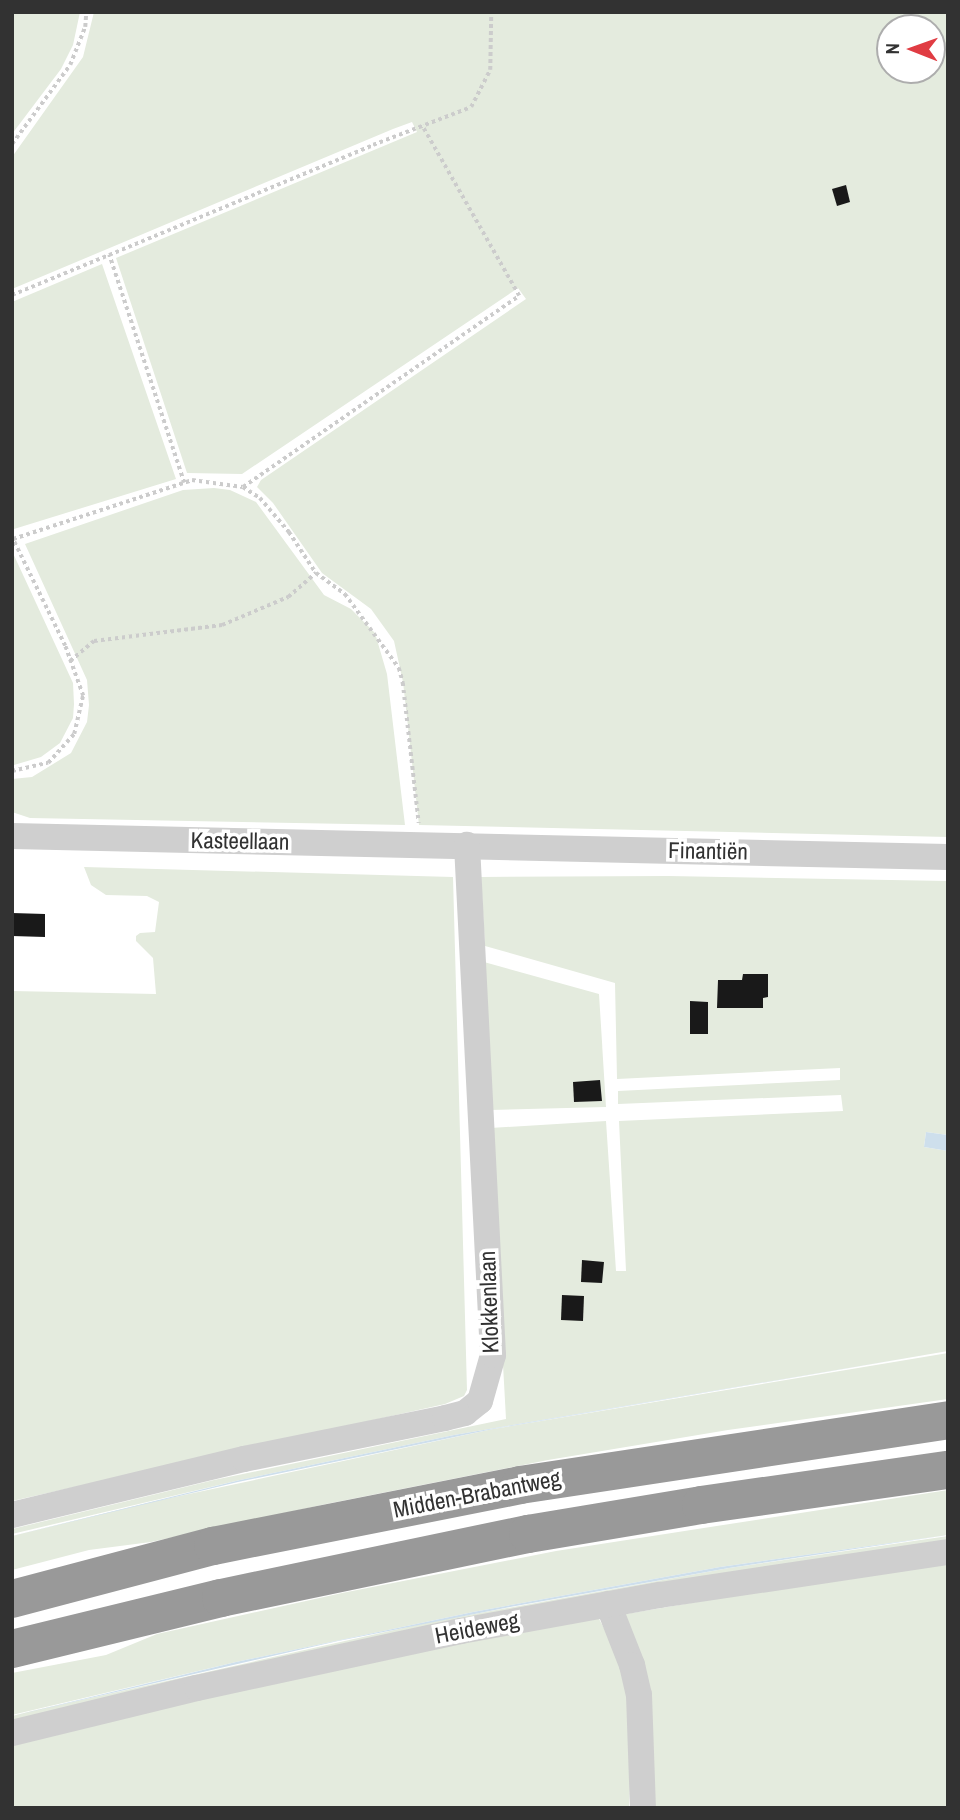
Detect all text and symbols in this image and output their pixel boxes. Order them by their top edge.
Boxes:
north arrow [876,14,946,84]
text: N [879,43,905,55]
street label: Kasteellaan [190,826,290,856]
street label: Finantiën [668,837,748,865]
street label: Klokkenlaan [473,1250,505,1354]
street label: Midden-Brabantweg [391,1464,563,1524]
street label: Heideweg [433,1606,521,1650]

